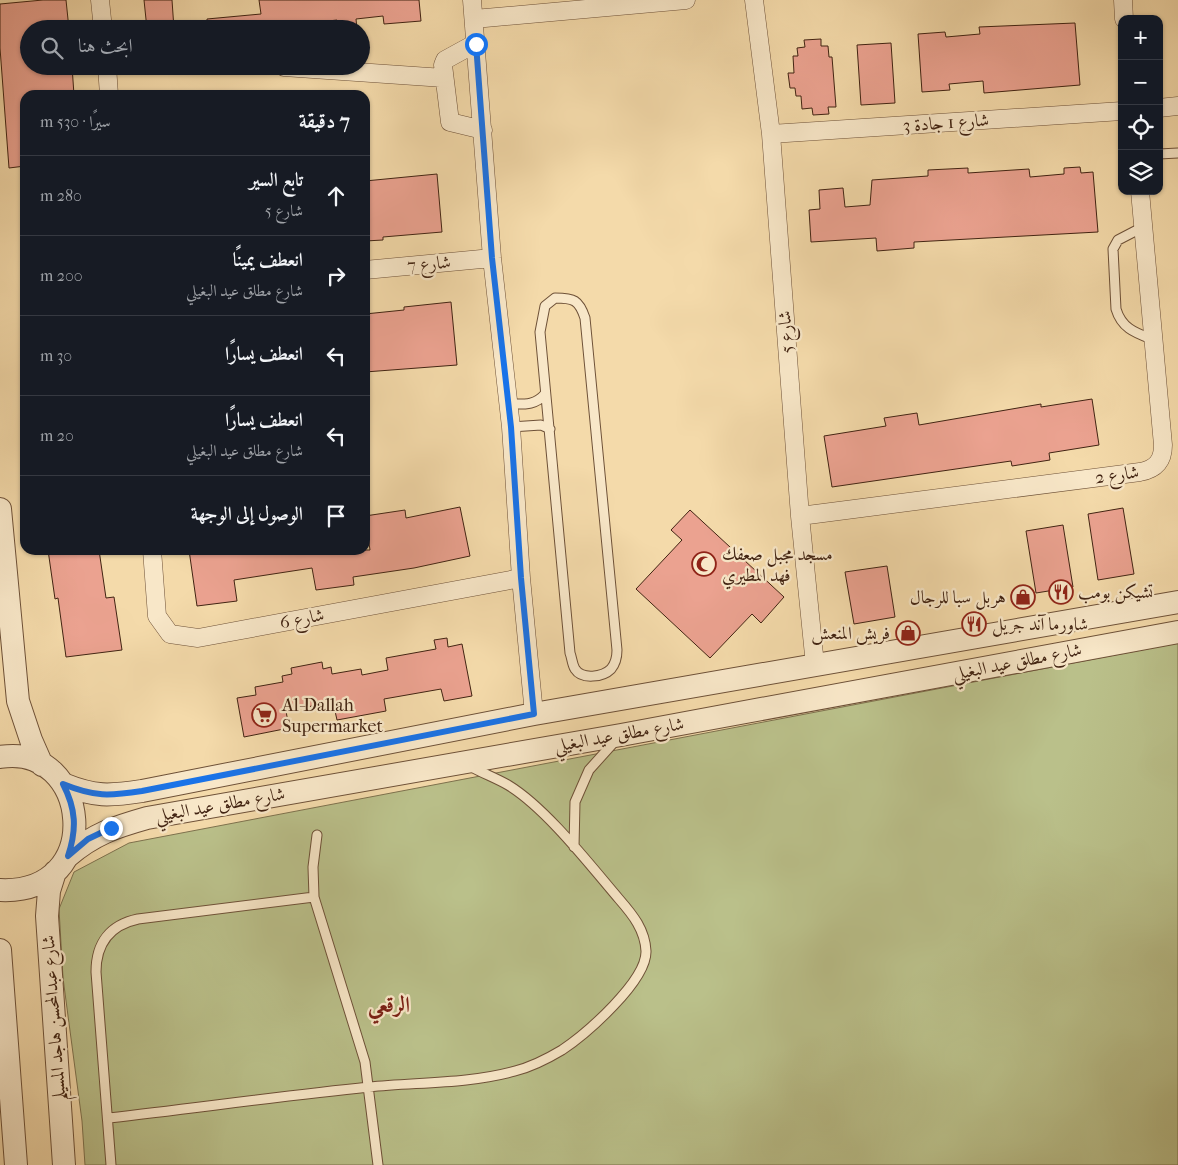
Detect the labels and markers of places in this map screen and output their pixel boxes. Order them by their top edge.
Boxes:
place label: مسجد مجبل صعفك فهد المطيري [722,544,833,590]
mosque icon: مسجد مجبل صعفك فهد المطيري [691,551,717,577]
restaurant icon: تشيكن بومب [1048,579,1074,605]
place label: تشيكن بومب [1078,582,1153,604]
shop icon: هربل سبا للرجال [1010,584,1036,610]
place label: هربل سبا للرجال [910,587,1006,610]
restaurant icon: شاورما آند جريل [961,611,987,637]
place label: شاورما آند جريل [992,614,1088,637]
shop icon: فريش المنعش [895,620,921,646]
place label: فريش المنعش [811,623,890,645]
place label: Al-Dallah Supermarket [281,695,383,737]
supermarket icon: Al-Dallah Supermarket [251,702,277,728]

